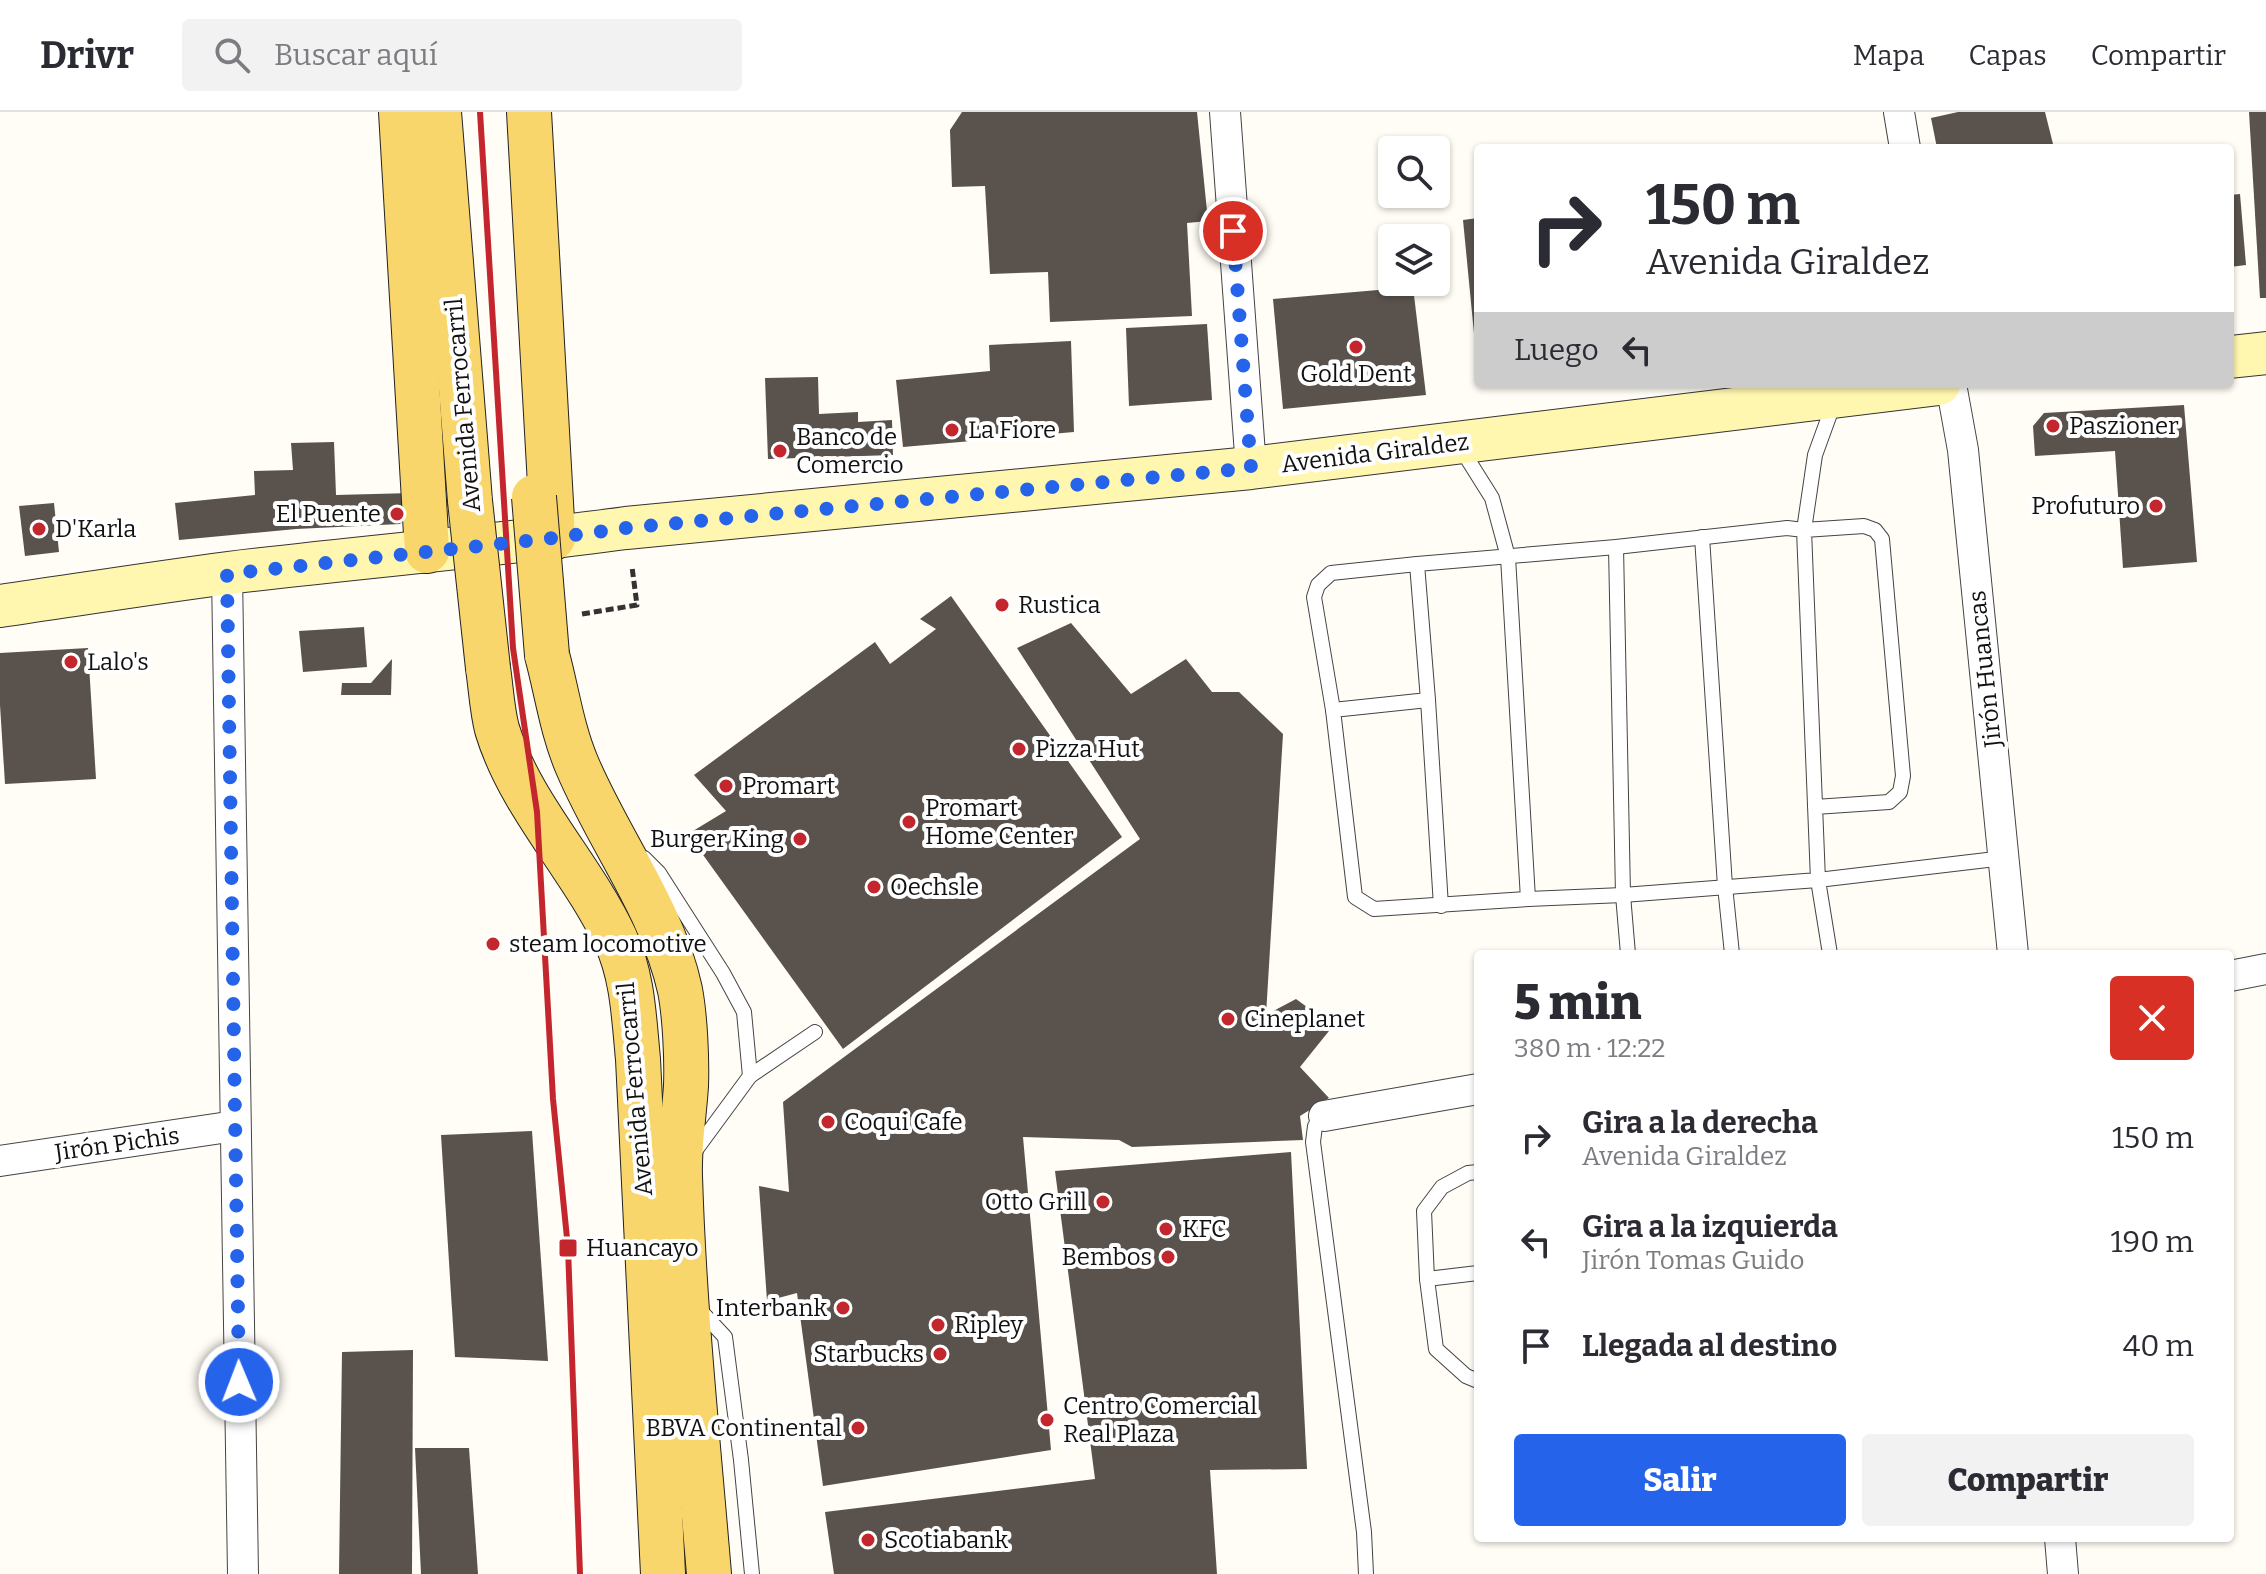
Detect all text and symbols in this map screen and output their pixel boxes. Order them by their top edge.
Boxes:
search box [182,19,742,91]
text: Drivr [40,32,134,78]
icon: search [210,33,254,77]
text: Buscar aquí [274,37,438,73]
text: Mapa [1853,39,1924,72]
text: Capas [1968,39,2047,72]
text: Compartir [2091,39,2226,72]
map controls [1378,136,1450,296]
button: search [1378,136,1450,208]
text: 150 m [1646,172,1800,239]
icon: right [1514,176,1618,280]
pin [1199,197,1267,265]
icon: arrive [1211,209,1255,253]
button: layers [1378,224,1450,296]
text: Avenida Giraldez [1646,240,1930,284]
street label: Avenida Ferrocarril [440,297,486,513]
icon: left [1615,328,1659,372]
text: Luego [1514,332,1599,368]
marker: Gold Dent [1347,338,1365,356]
place label: Gold Dent [1300,360,1412,388]
place label: Paszioner [2069,412,2179,440]
place label: La Fiore [968,416,1056,444]
marker: Paszioner [2044,417,2062,435]
marker: La Fiore [943,421,961,439]
place label: Banco de Comercio [796,423,904,479]
street label: Avenida Giraldez [1279,428,1471,478]
marker: Banco de Comercio [771,442,789,460]
place label: Profuturo [2031,492,2140,520]
marker: Profuturo [2147,497,2165,515]
place label: El Puente [276,500,381,528]
marker: El Puente [388,505,406,523]
place label: D'Karla [55,515,136,543]
marker: D'Karla [30,520,48,538]
street label: Jirón Huancas [1963,589,2007,750]
place label: Rustica [1018,591,1101,619]
marker: Rustica [993,596,1011,614]
place label: Lalo's [87,648,149,676]
marker: Lalo's [62,653,80,671]
place label: Pizza Hut [1035,735,1140,763]
marker: Pizza Hut [1010,740,1028,758]
place label: Promart [742,772,836,800]
marker: Promart [717,777,735,795]
place label: Promart Home Center [925,794,1074,850]
marker: Promart Home Center [900,813,918,831]
place label: Burger King [650,825,784,853]
marker: Burger King [791,830,809,848]
place label: Oechsle [890,873,979,901]
marker: Oechsle [865,878,883,896]
place label: steam locomotive [509,930,707,958]
marker: steam locomotive [484,935,502,953]
text: 5 min [1514,974,1641,1032]
button: close [2110,976,2194,1060]
street label: Avenida Ferrocarril [612,981,658,1197]
place label: Cineplanet [1244,1005,1366,1033]
marker: Cineplanet [1219,1010,1237,1028]
text: 380 m · 12:22 [1514,1033,1665,1064]
text: Gira a la derecha [1582,1105,1818,1141]
place label: Coqui Cafe [844,1108,963,1136]
marker: Coqui Cafe [819,1113,837,1131]
icon: right [1514,1116,1558,1160]
text: 150 m [2112,1120,2194,1156]
street label: Jirón Pichis [52,1121,181,1167]
text: Avenida Giraldez [1582,1141,1787,1172]
place label: Otto Grill [985,1188,1087,1216]
marker: Otto Grill [1094,1193,1112,1211]
text: Gira a la izquierda [1582,1209,1838,1245]
place label: KFC [1182,1215,1227,1243]
marker: KFC [1157,1220,1175,1238]
icon: left [1514,1220,1558,1264]
text: 190 m [2110,1224,2194,1260]
place label: Huancayo [586,1234,699,1262]
marker: Huancayo [557,1237,579,1259]
place label: Bembos [1062,1243,1152,1271]
text: Jirón Tomas Guido [1582,1245,1804,1276]
marker: Bembos [1159,1248,1177,1266]
place label: Interbank [716,1294,827,1322]
marker: Interbank [834,1299,852,1317]
place label: Ripley [954,1311,1023,1339]
marker: Ripley [929,1316,947,1334]
icon: arrive [1514,1324,1558,1368]
text: Llegada al destino [1582,1328,1837,1364]
text: 40 m [2123,1328,2194,1364]
position arrow [197,1340,281,1424]
place label: Starbucks [813,1340,924,1368]
marker: Starbucks [931,1345,949,1363]
place label: Centro Comercial Real Plaza [1063,1392,1257,1448]
marker: Centro Comercial Real Plaza [1038,1411,1056,1429]
place label: BBVA Continental [645,1414,842,1442]
marker: BBVA Continental [849,1419,867,1437]
button: Salir [1514,1434,1846,1526]
button: Compartir [1862,1434,2194,1526]
place label: Scotiabank [884,1526,1009,1554]
marker: Scotiabank [859,1531,877,1549]

